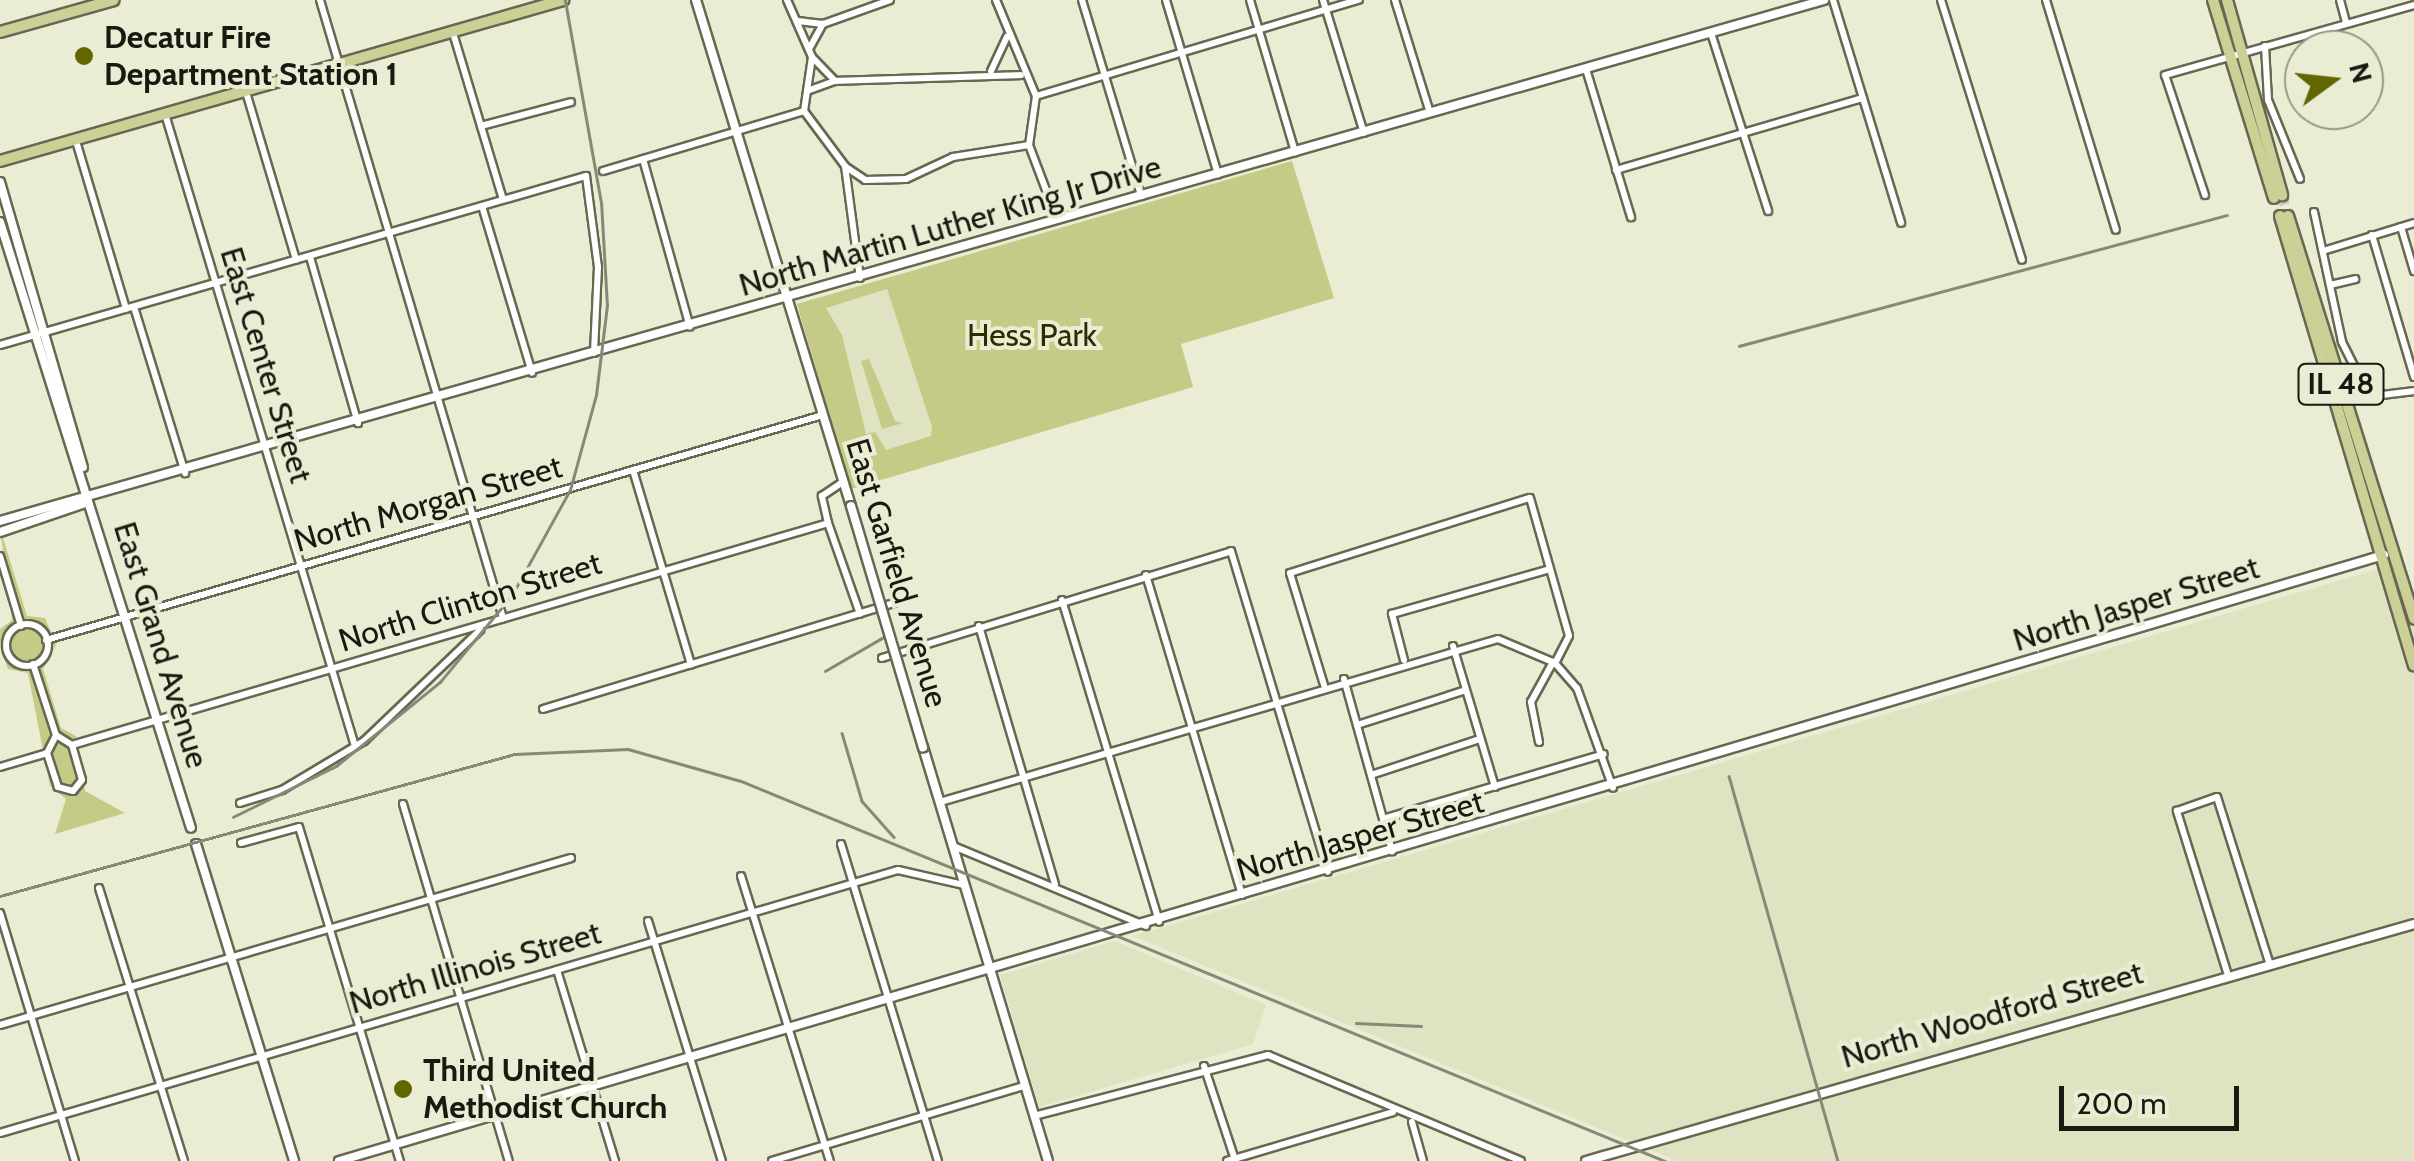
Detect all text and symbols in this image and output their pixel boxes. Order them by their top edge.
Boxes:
place label: Decatur Fire Department Station 1 [104,19,398,94]
north arrow [2284,30,2384,130]
marker: Decatur Fire Department Station 1 [73,45,95,67]
text: N [2342,59,2380,87]
street label: North Martin Luther King Jr Drive [735,147,1165,305]
street label: East Center Street [212,243,320,487]
park label: Hess Park [967,316,1097,354]
road number: IL 48 [2296,359,2386,409]
street label: East Garfield Avenue [838,434,956,712]
street label: North Morgan Street [290,447,566,561]
street label: East Grand Avenue [105,517,217,773]
street label: North Clinton Street [334,544,606,660]
street label: North Jasper Street [2008,548,2264,660]
street label: North Jasper Street [1232,782,1488,890]
street label: North Illinois Street [345,914,605,1022]
street label: North Woodford Street [1837,954,2147,1076]
place label: Third United Methodist Church [423,1052,667,1127]
scale bar [2064,1066,2244,1128]
marker: Third United Methodist Church [392,1078,414,1100]
text: 200 m [2076,1085,2167,1122]

